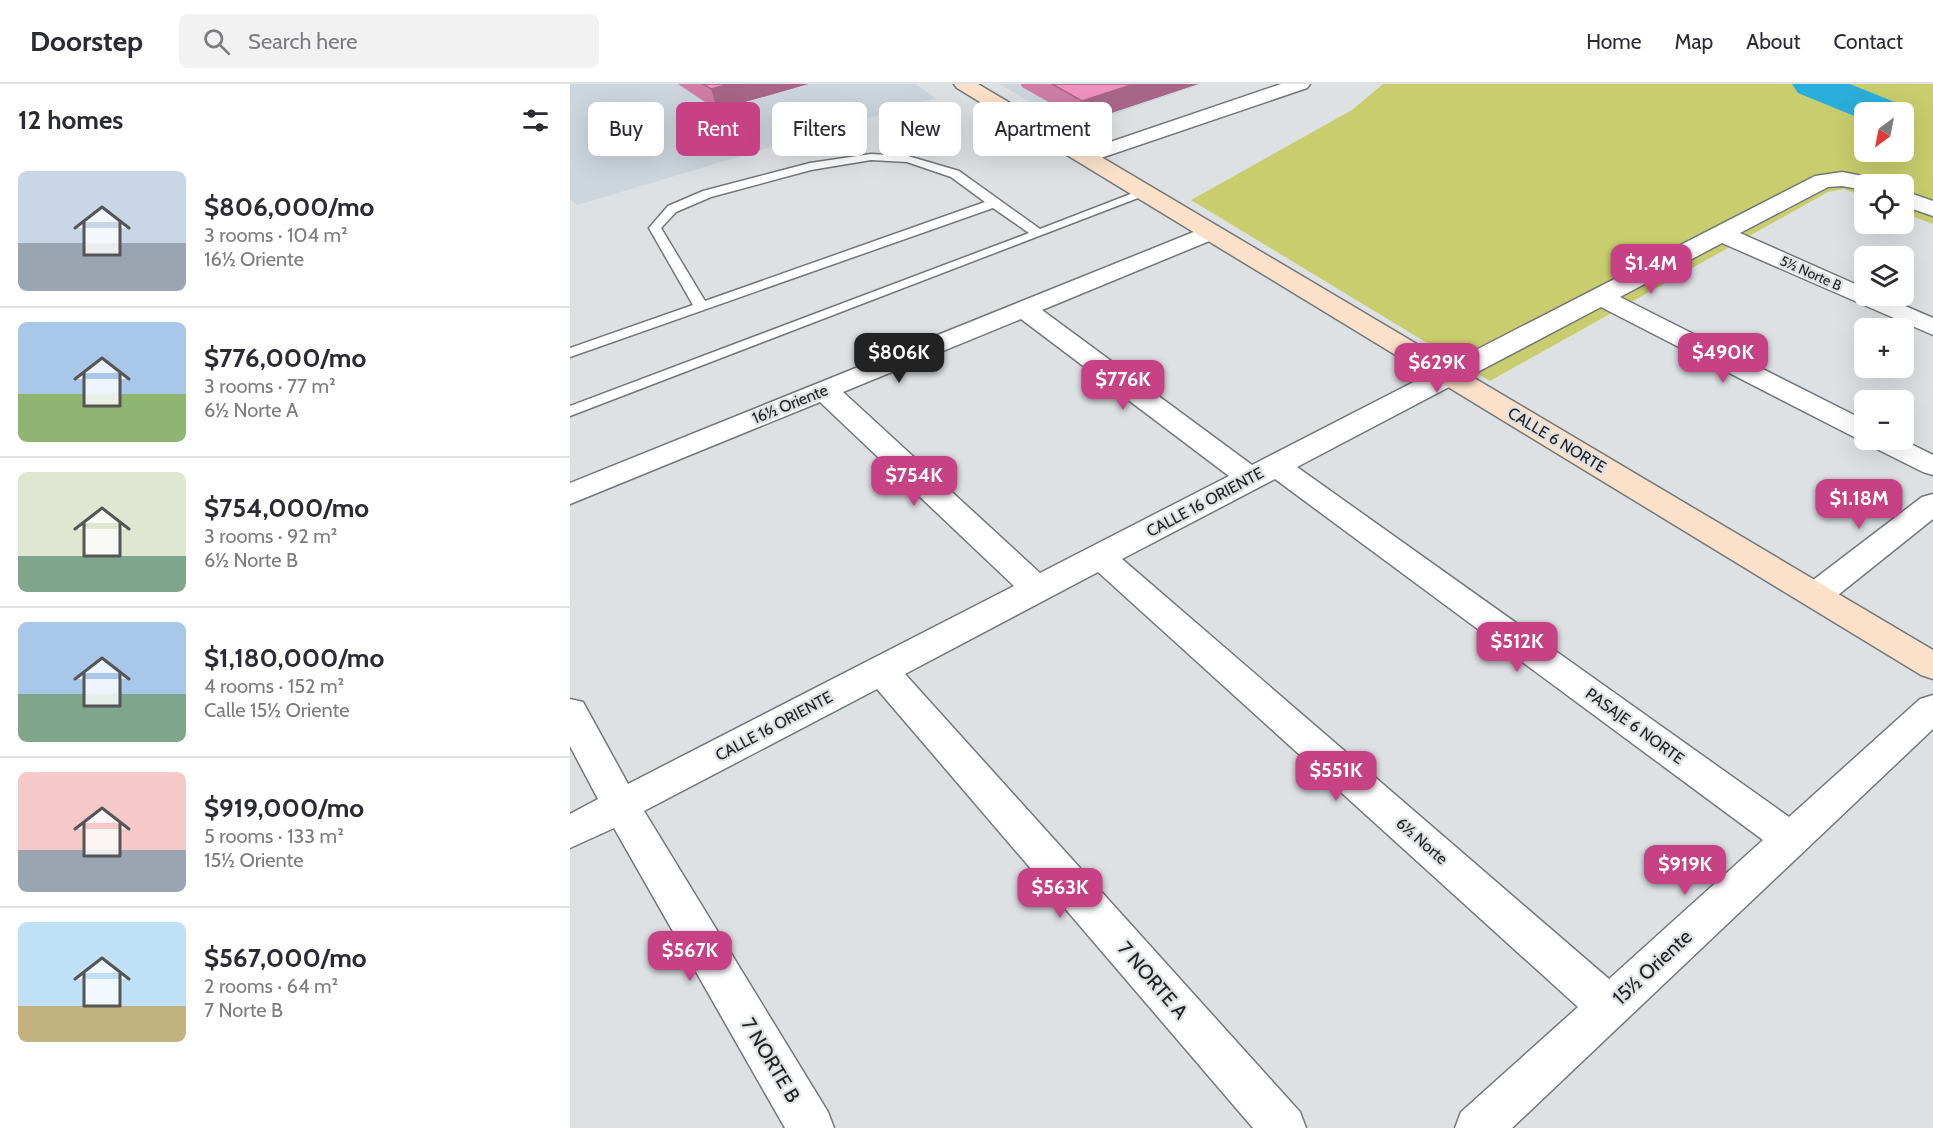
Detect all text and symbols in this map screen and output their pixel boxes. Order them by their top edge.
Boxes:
search box [179,14,599,68]
text: Doorstep [30,24,143,58]
icon: search [200,25,233,58]
text: Search here [248,28,357,55]
text: Home [1586,29,1642,54]
text: Map [1675,29,1713,54]
text: About [1746,29,1800,54]
text: Contact [1833,29,1903,54]
chip: Buy [588,102,664,156]
chip: Rent [676,102,760,156]
chip: Filters [772,102,867,156]
chip: New [879,102,961,156]
chip: Apartment [973,102,1112,156]
north arrow [1854,102,1914,162]
map controls [1854,102,1914,450]
text: 12 homes [18,104,123,136]
icon: filters [519,104,552,137]
button: locate [1854,174,1914,234]
text: $806,000/mo [204,191,374,223]
icon: home [66,195,138,267]
text: 3 rooms · 104 m² [204,223,348,247]
pin: $1.4M [1609,244,1693,295]
button: layers [1854,246,1914,306]
text: 16½ Oriente [204,247,304,271]
text: $1.4M [1625,251,1677,275]
street label: 5½ Norte B [1777,251,1845,295]
button: + [1854,318,1914,378]
pin: $806K [857,333,941,384]
pin: $490K [1681,333,1765,384]
text: $806K [868,340,930,364]
text: $490K [1692,340,1754,364]
text: $776,000/mo [204,342,366,374]
pin: $629K [1395,343,1479,394]
icon: home [66,346,138,418]
text: $629K [1408,350,1466,374]
pin: $776K [1081,360,1165,411]
text: $776K [1095,367,1151,391]
text: 3 rooms · 77 m² [204,374,336,398]
street label: 16½ Oriente [749,380,831,428]
button: − [1854,390,1914,450]
text: 6½ Norte A [204,398,298,422]
street label: CALLE 6 NORTE [1504,403,1610,477]
pin: $754K [872,456,956,507]
text: $754K [885,463,943,487]
street label: CALLE 16 ORIENTE [1143,463,1267,541]
pin: $1.18M [1810,479,1908,530]
text: $1.18M [1829,486,1889,510]
text: $754,000/mo [204,492,369,524]
icon: home [66,496,138,568]
text: 3 rooms · 92 m² [204,524,337,548]
text: 6½ Norte B [204,548,298,572]
pin: $512K [1475,622,1559,673]
text: $512K [1491,629,1543,653]
text: $1,180,000/mo [204,642,384,674]
icon: home [66,646,138,718]
text: 4 rooms · 152 m² [204,674,344,698]
street label: PASAJE 6 NORTE [1582,684,1688,768]
street label: CALLE 16 ORIENTE [712,687,836,765]
text: Calle 15½ Oriente [204,698,349,722]
pin: $551K [1294,751,1378,802]
text: $551K [1310,758,1363,782]
text: $919,000/mo [204,792,364,824]
icon: home [66,796,138,868]
street label: 6½ Norte [1392,814,1452,868]
text: 5 rooms · 133 m² [204,824,344,848]
pin: $919K [1643,845,1727,896]
text: 15½ Oriente [204,848,303,872]
text: $919K [1658,852,1712,876]
pin: $563K [1018,868,1102,919]
text: $563K [1032,875,1088,899]
street label: 15½ Oriente [1607,924,1697,1010]
pin: $567K [648,931,732,982]
street label: 7 NORTE A [1113,937,1193,1024]
text: $567K [662,938,718,962]
text: $567,000/mo [204,942,367,974]
icon: home [66,946,138,1018]
text: 2 rooms · 64 m² [204,974,338,998]
text: 7 Norte B [204,998,283,1022]
street label: 7 NORTE B [736,1014,806,1107]

